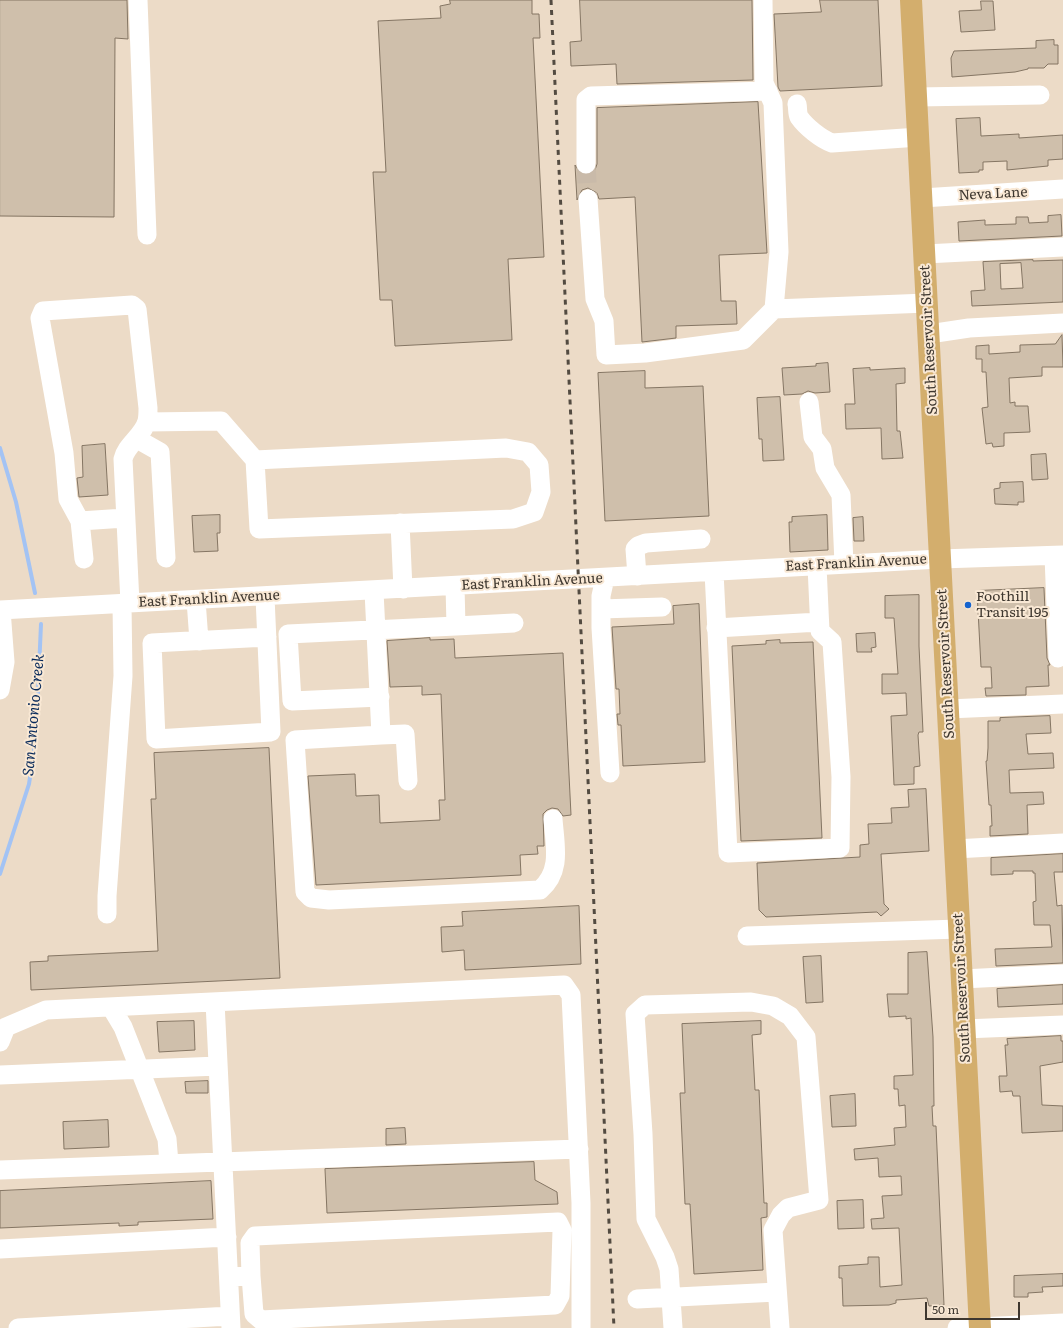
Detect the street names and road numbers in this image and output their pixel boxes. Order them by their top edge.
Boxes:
street label: Neva Lane [958,184,1028,204]
street label: South Reservoir Street [917,265,941,415]
street label: East Franklin Avenue [785,551,927,575]
street label: East Franklin Avenue [461,570,603,594]
street label: East Franklin Avenue [138,587,280,611]
street label: South Reservoir Street [934,589,958,739]
street label: South Reservoir Street [950,913,974,1063]

